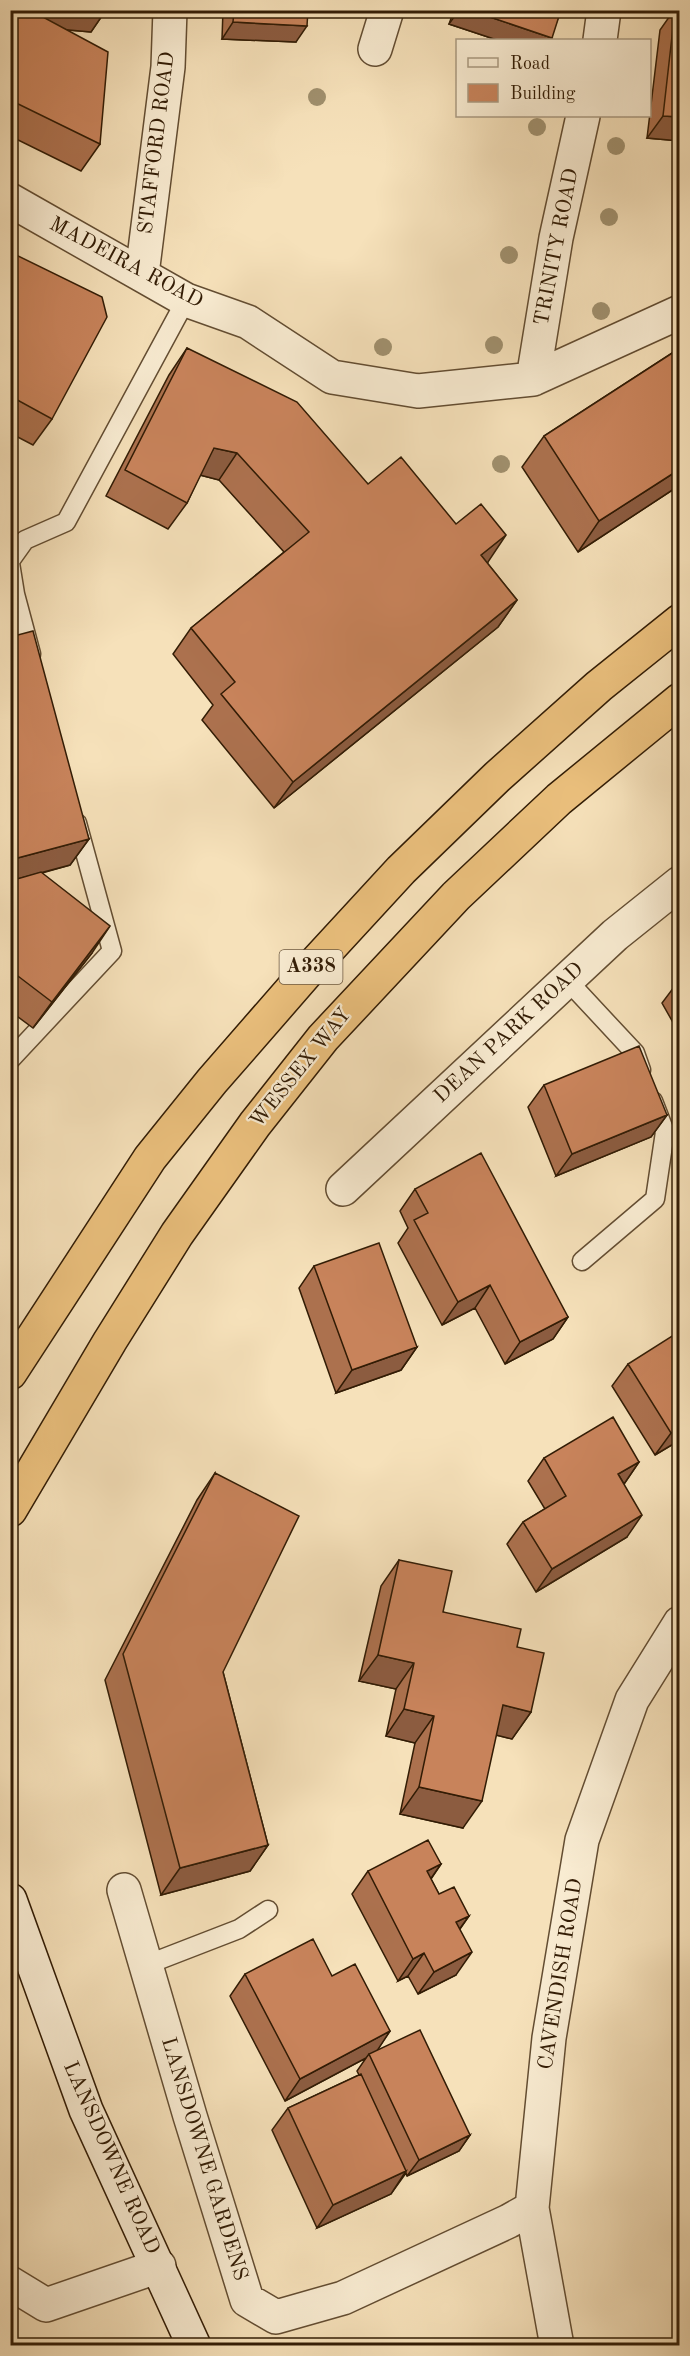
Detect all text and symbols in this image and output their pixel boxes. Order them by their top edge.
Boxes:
legend [456,39,651,117]
street label: STAFFORD ROAD [135,51,179,235]
text: Road [510,55,550,73]
text: Building [510,85,576,103]
street label: TRINITY ROAD [531,167,583,327]
street label: MADEIRA ROAD [46,214,206,312]
road number: A338 [280,950,342,984]
street label: DEAN PARK ROAD [430,959,588,1107]
street label: WESSEX WAY [246,1004,356,1132]
street label: CAVENDISH ROAD [535,1877,587,2071]
street label: LANSDOWNE GARDENS [157,2035,251,2283]
street label: LANSDOWNE ROAD [59,2058,163,2258]

